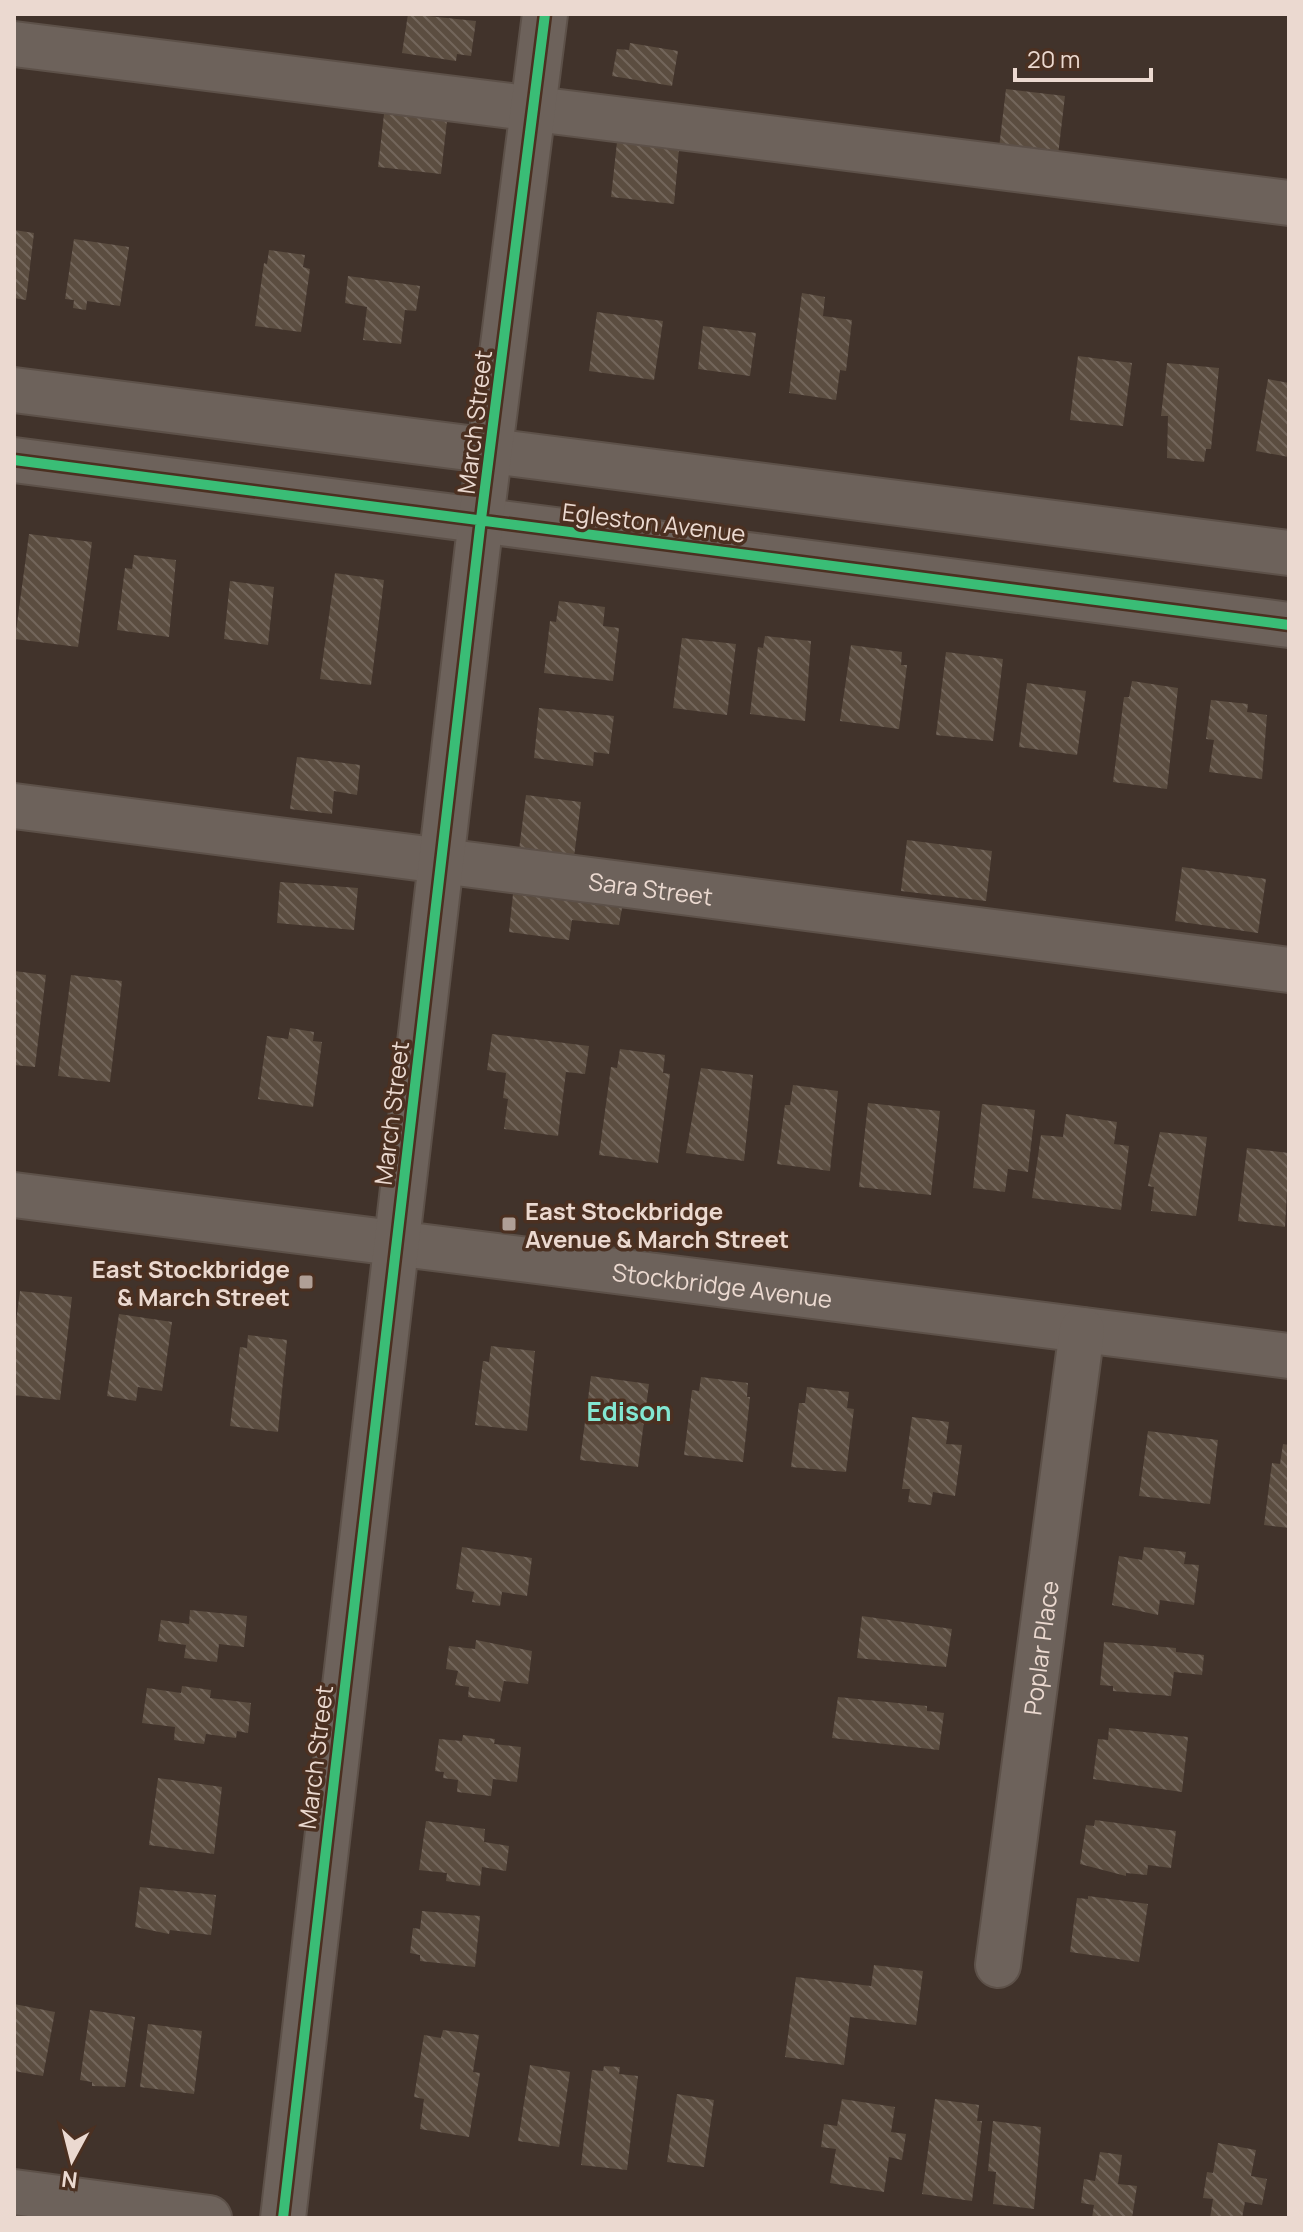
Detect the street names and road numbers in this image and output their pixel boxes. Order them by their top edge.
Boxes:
street label: March Street [449,348,499,496]
street label: Egleston Avenue [560,494,748,550]
street label: Sara Street [587,864,715,912]
street label: March Street [366,1039,416,1187]
street label: Stockbridge Avenue [611,1254,834,1315]
street label: Poplar Place [1015,1578,1065,1717]
street label: March Street [290,1683,340,1831]

